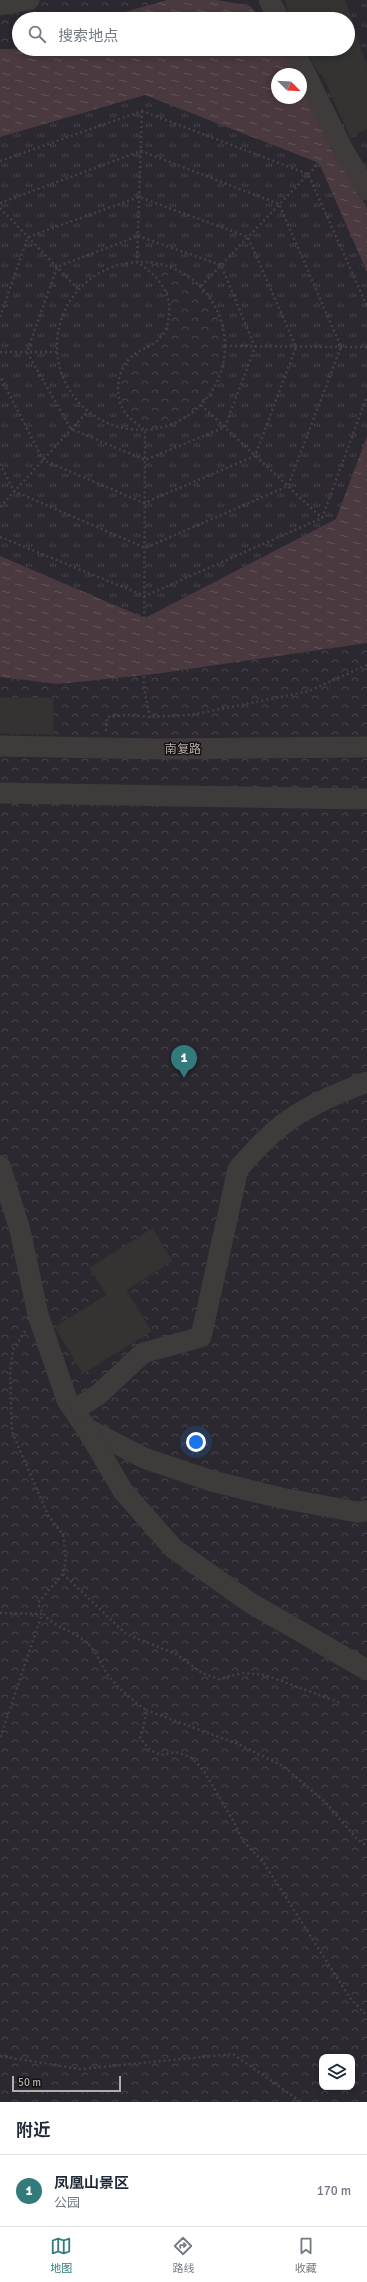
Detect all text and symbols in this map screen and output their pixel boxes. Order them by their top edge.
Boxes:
search box [12,12,355,56]
icon: search [26,23,48,45]
text: 搜索地点 [58,27,118,45]
north arrow [271,68,307,104]
street label: 南复路 [165,742,201,757]
pin: 1 [171,1045,197,1078]
your location [186,1432,206,1452]
map controls [319,2054,355,2090]
button: layers [319,2054,355,2090]
scale bar [12,2074,121,2093]
text: 50 m [18,2076,41,2089]
text: 附近 [16,2120,50,2141]
text: 凤凰山景区 [54,2174,129,2192]
text: 1 [25,2183,33,2199]
text: 170 m [317,2183,351,2199]
text: 公园 [54,2195,80,2211]
tab: 地图 [50,2235,72,2275]
tab: 路线 [172,2235,194,2275]
tab: 收藏 [295,2235,317,2275]

